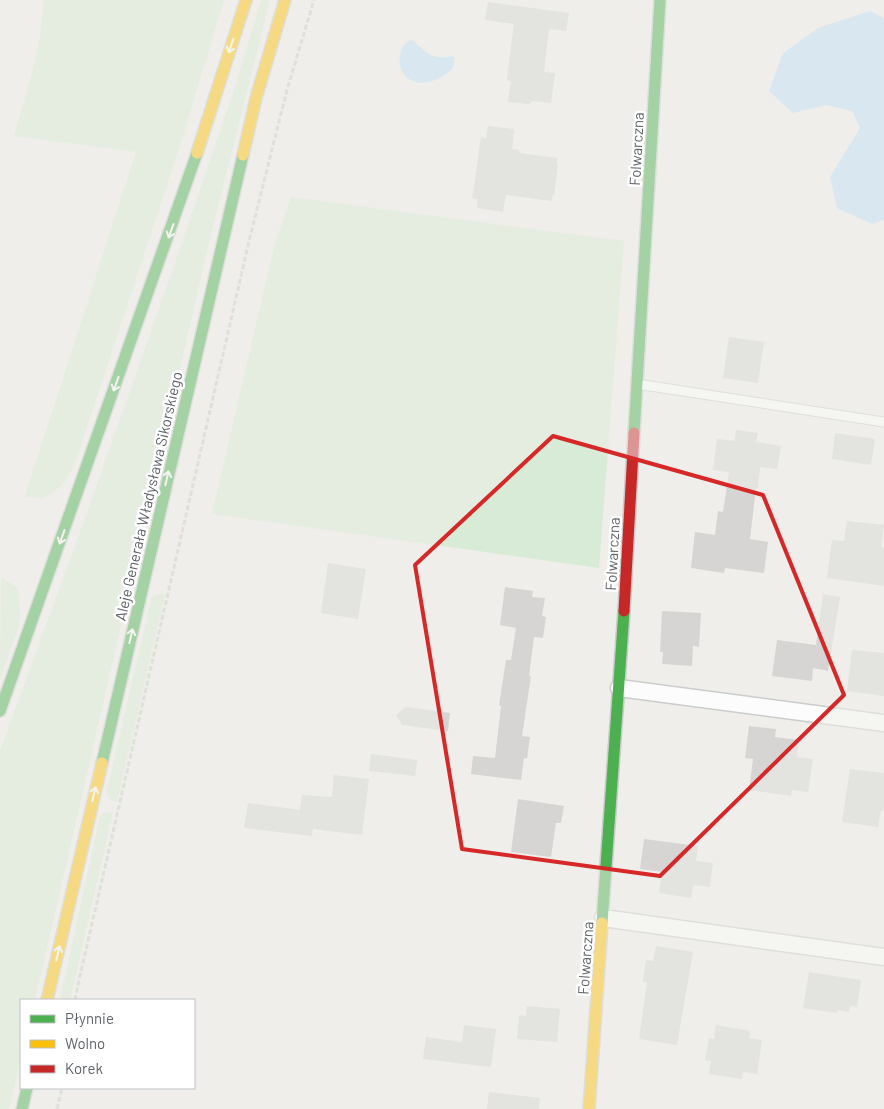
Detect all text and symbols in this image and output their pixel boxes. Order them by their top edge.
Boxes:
one-way arrow [226,38,236,54]
street label: Folwarczna [625,112,647,186]
one-way arrow [166,223,175,238]
street label: Aleje Generała Władysława Sikorskiego [111,370,185,622]
one-way arrow [111,376,121,392]
one-way arrow [163,470,172,486]
street label: Folwarczna [601,517,623,591]
one-way arrow [57,529,66,544]
one-way arrow [127,629,136,645]
one-way arrow [90,787,99,803]
street label: Folwarczna [573,921,597,995]
one-way arrow [54,945,63,961]
legend [20,999,195,1089]
text: Płynnie [65,1009,114,1027]
text: Wolno [65,1034,105,1052]
text: Korek [65,1059,103,1077]

